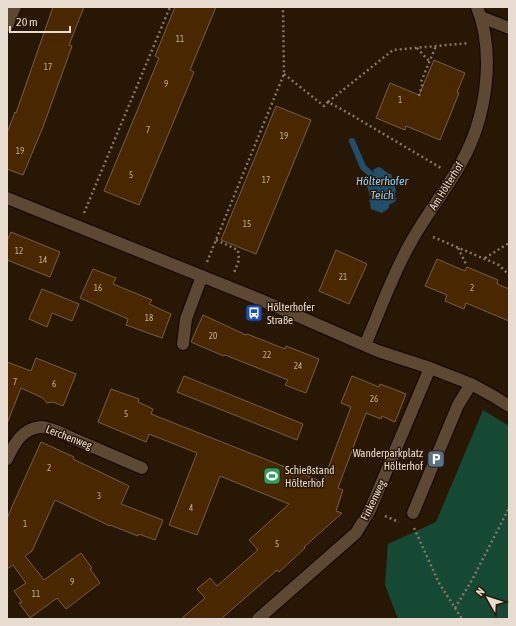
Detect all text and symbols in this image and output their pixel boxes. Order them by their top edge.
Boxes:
scale bar [10,8,70,34]
text: 20 m [16,15,38,29]
house number: 11 [176,34,184,44]
house number: 17 [44,62,52,72]
house number: 9 [164,79,168,89]
house number: 1 [398,95,402,105]
house number: 7 [146,125,150,135]
house number: 19 [280,131,288,141]
house number: 19 [16,146,24,156]
street label: Am Hölterhof [427,160,465,212]
house number: 5 [129,170,133,180]
water label: Hölterhofer Teich [356,174,408,202]
house number: 17 [262,175,270,185]
house number: 15 [243,219,251,229]
house number: 12 [15,246,23,256]
house number: 14 [39,255,47,265]
house number: 21 [339,272,347,282]
house number: 16 [94,283,102,293]
house number: 2 [470,283,474,293]
place label: Hölterhofer Straße [267,301,315,326]
bus stop icon: Hölterhofer Straße [244,303,264,323]
house number: 18 [145,313,153,323]
house number: 20 [209,331,217,341]
house number: 22 [263,350,271,360]
house number: 24 [294,361,302,371]
house number: 7 [13,377,17,387]
house number: 6 [52,379,56,389]
house number: 26 [370,394,378,404]
house number: 5 [124,409,128,419]
street label: Lerchenweg [44,423,94,451]
place label: Wanderparkplatz Hölterhof [353,447,423,472]
parking icon: Wanderparkplatz Hölterhof [426,449,446,469]
house number: 2 [47,463,51,473]
place label: Schießstand Hölterhof [285,464,334,489]
sports icon: Schießstand Hölterhof [262,466,282,486]
street label: Finkenweg [358,478,388,522]
house number: 3 [97,491,101,501]
house number: 4 [189,503,193,513]
house number: 1 [23,519,27,529]
house number: 5 [275,539,279,549]
house number: 9 [70,577,74,587]
north arrow [468,578,508,618]
text: N [474,585,487,598]
house number: 11 [32,589,40,599]

